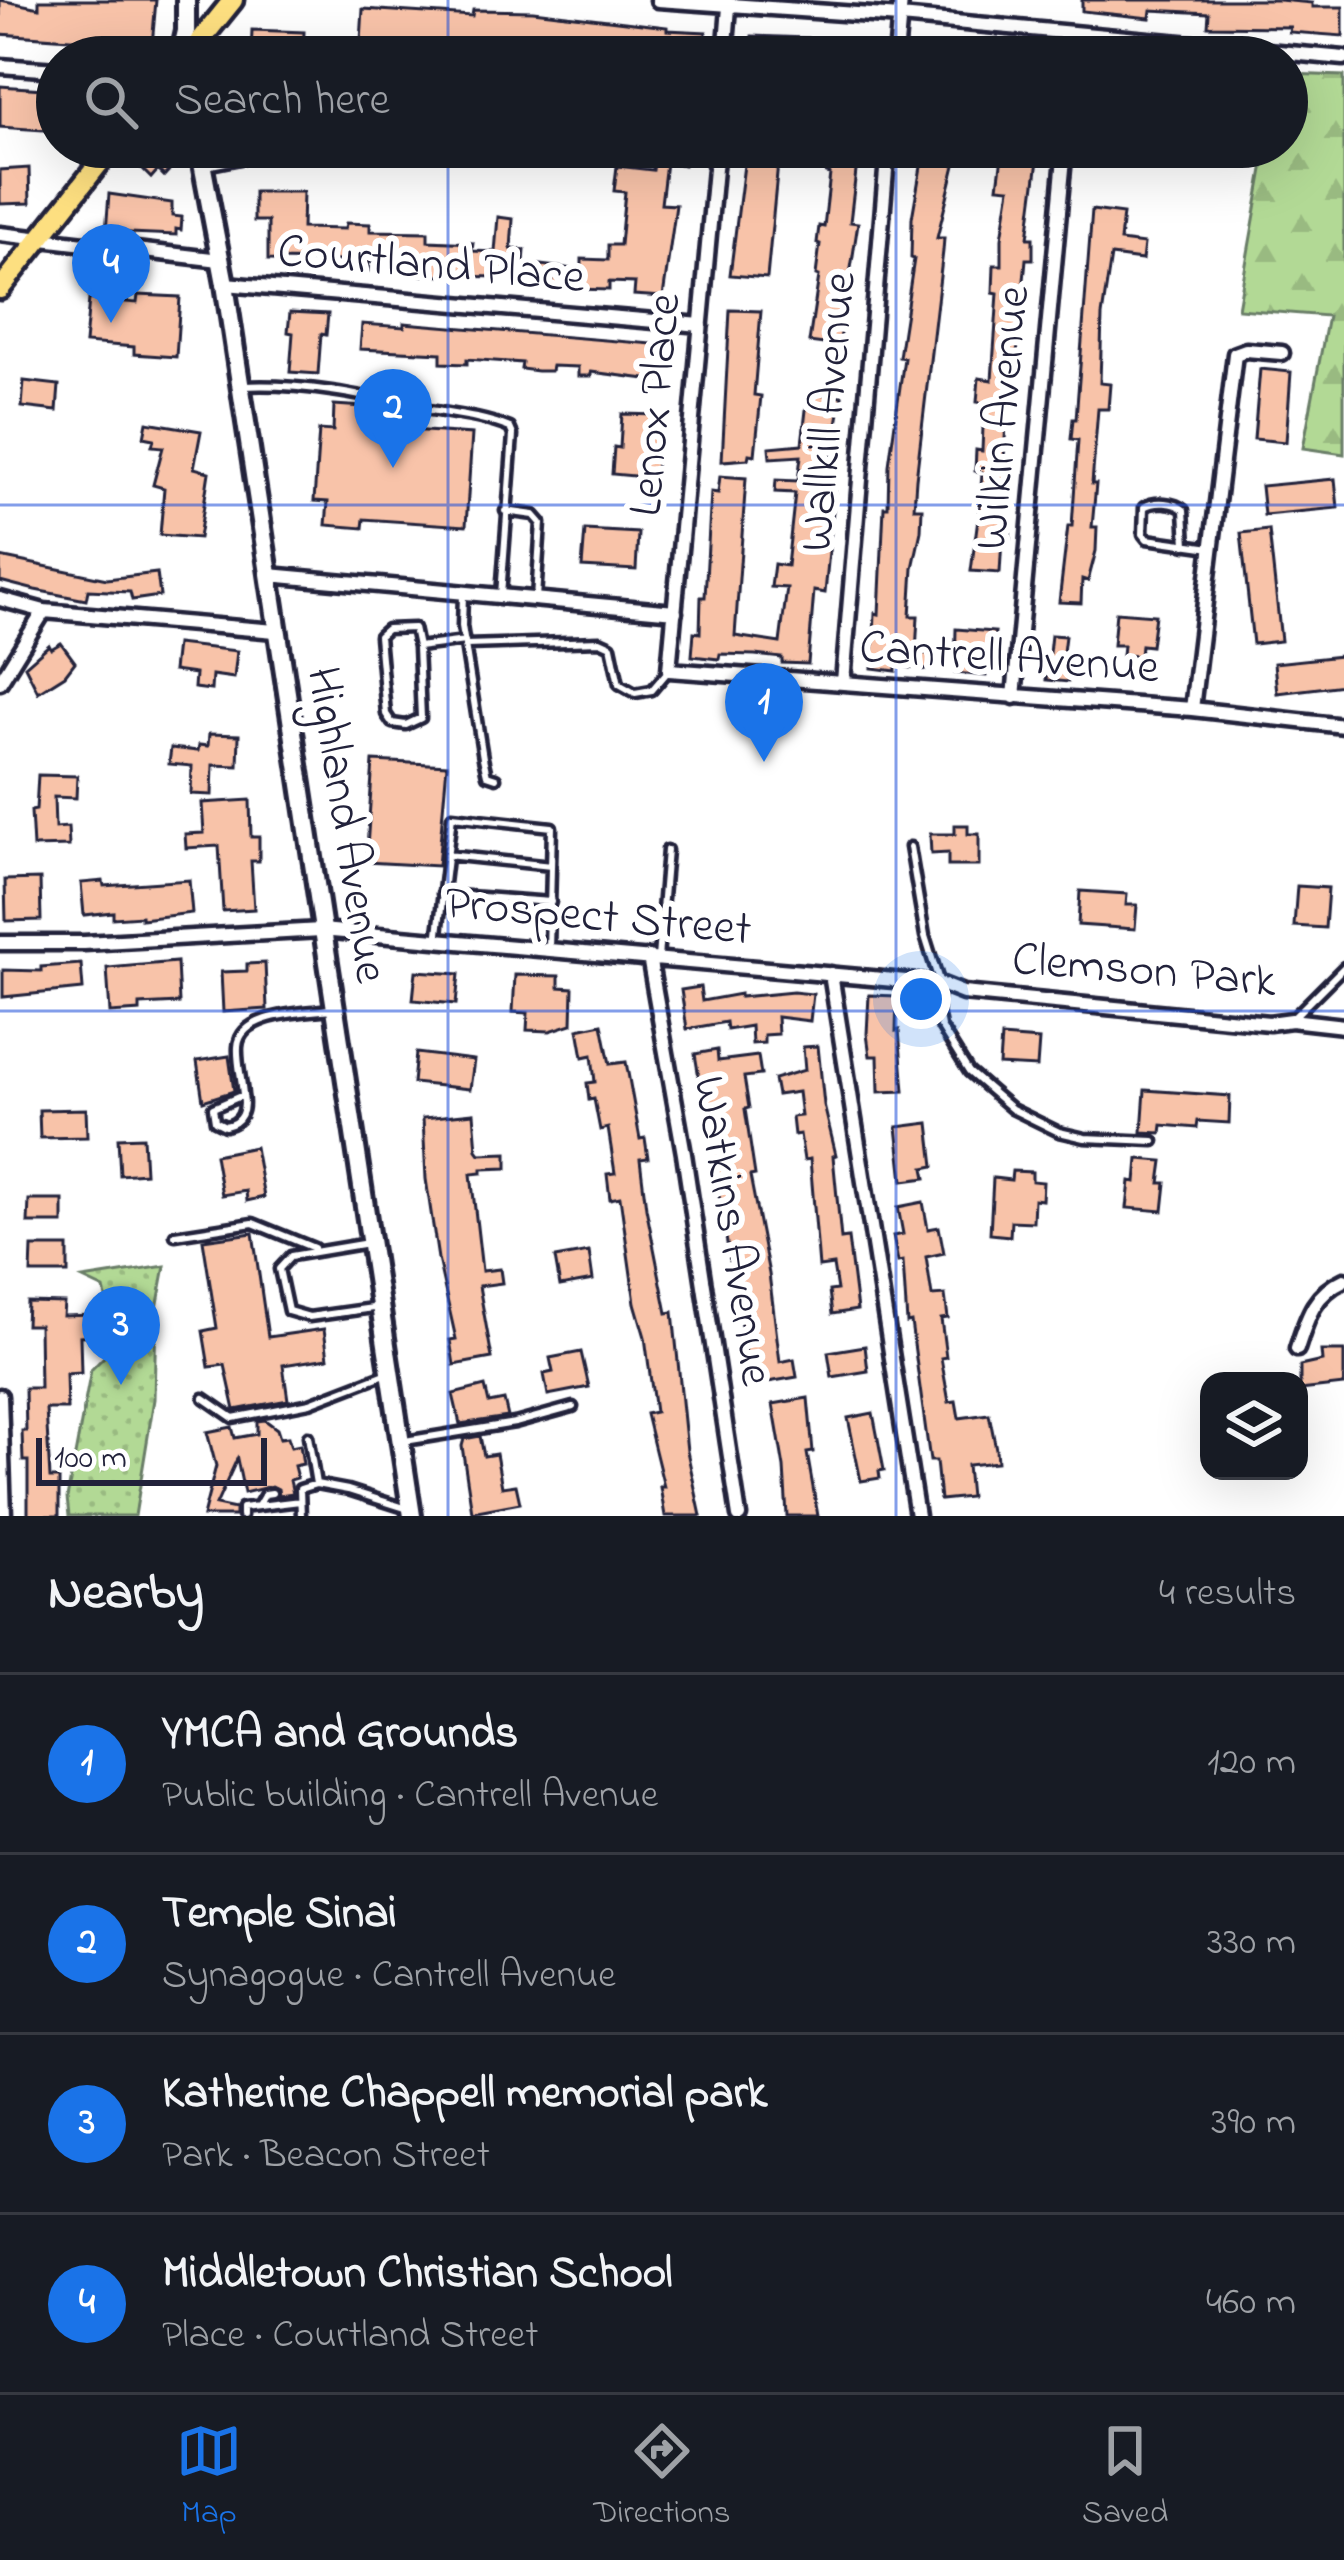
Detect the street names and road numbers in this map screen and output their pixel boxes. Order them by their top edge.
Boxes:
street label: Courtland Place [275,218,588,314]
street label: Wallkill Avenue [783,269,877,555]
street label: Wilkin Avenue [958,282,1050,553]
street label: Lenox Place [612,290,702,519]
street label: Cantrell Avenue [857,614,1162,704]
street label: Highland Avenue [284,662,405,989]
street label: Prospect Street [442,870,754,966]
street label: Clemson Park [1009,926,1280,1018]
street label: Watkins Avenue [672,1071,790,1391]

